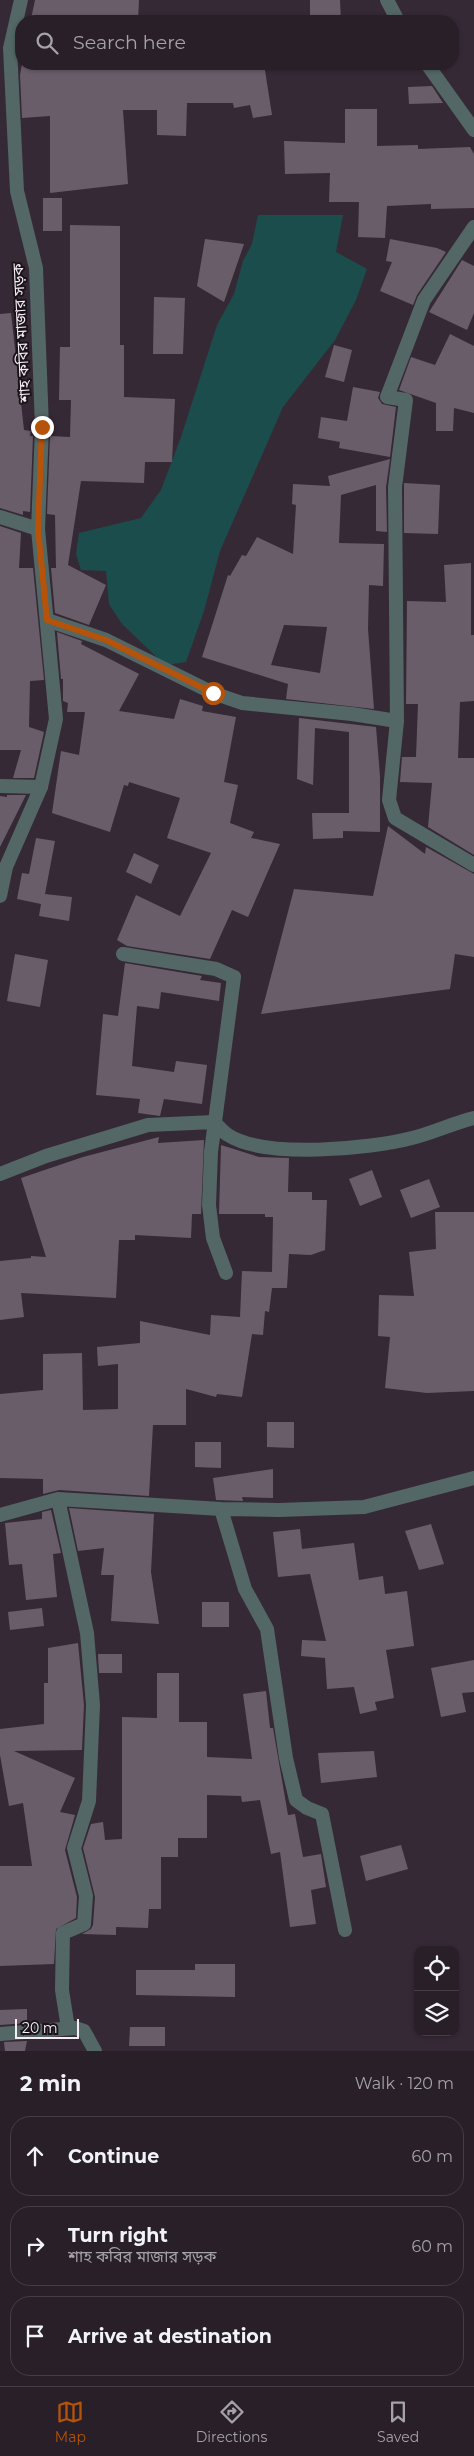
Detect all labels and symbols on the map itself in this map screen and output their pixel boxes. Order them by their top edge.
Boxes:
street label: শাহ কবির মাজার সড়ক [8,262,34,404]
route end [31,416,54,439]
route start [202,682,225,705]
scale bar [15,2016,79,2039]

